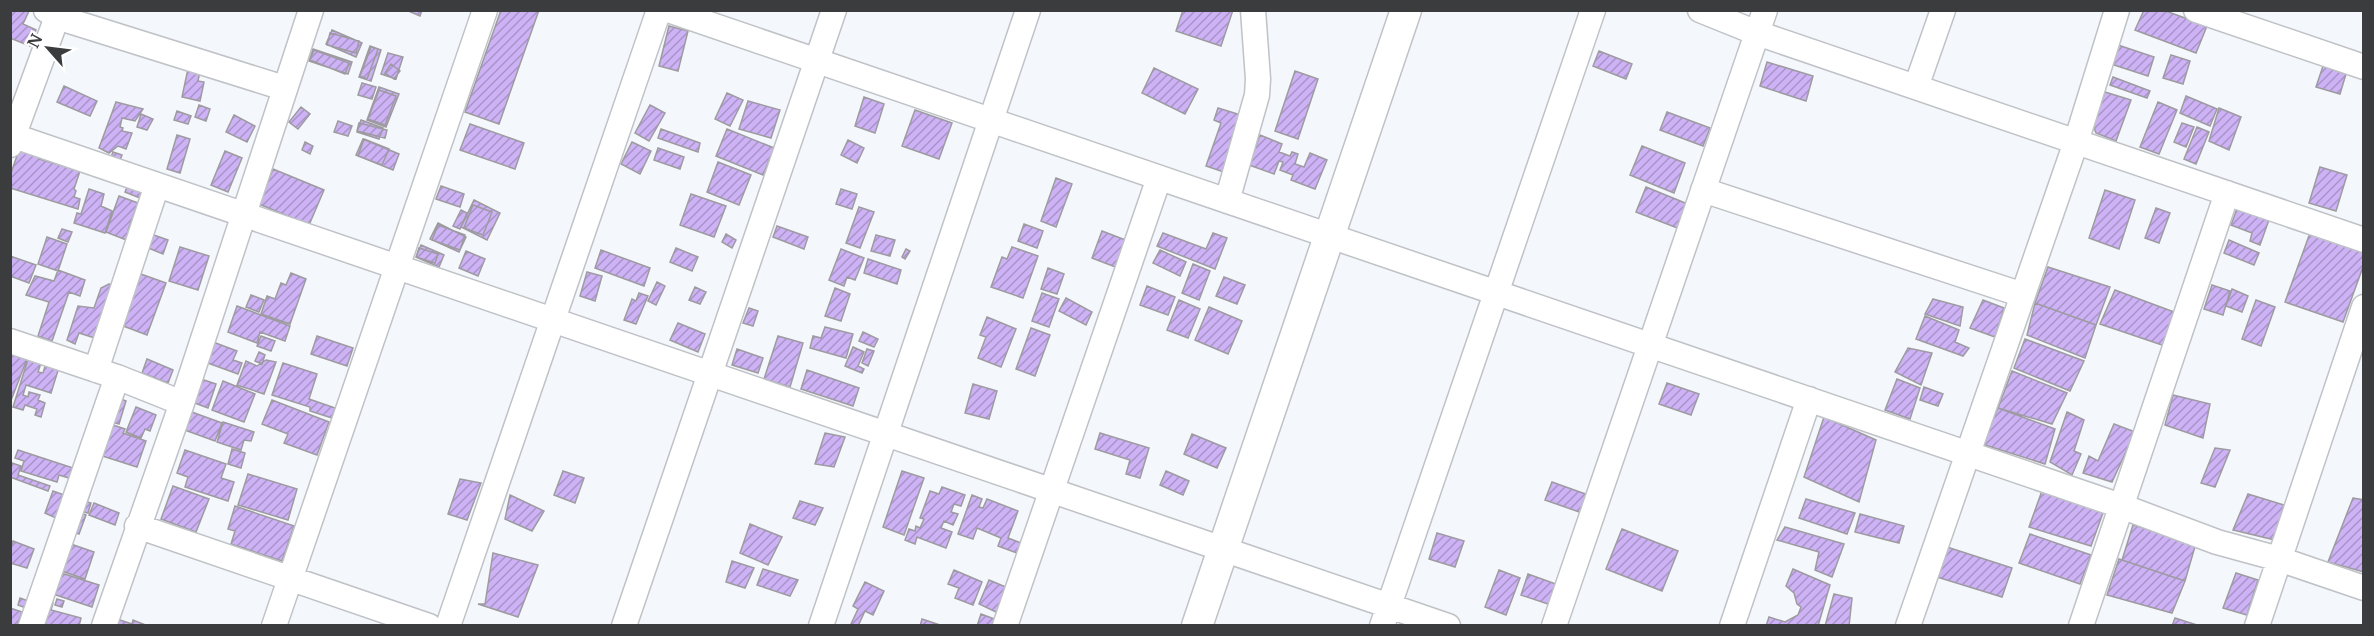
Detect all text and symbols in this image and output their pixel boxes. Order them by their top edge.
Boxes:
north arrow [18,18,78,78]
text: N [23,30,47,51]

